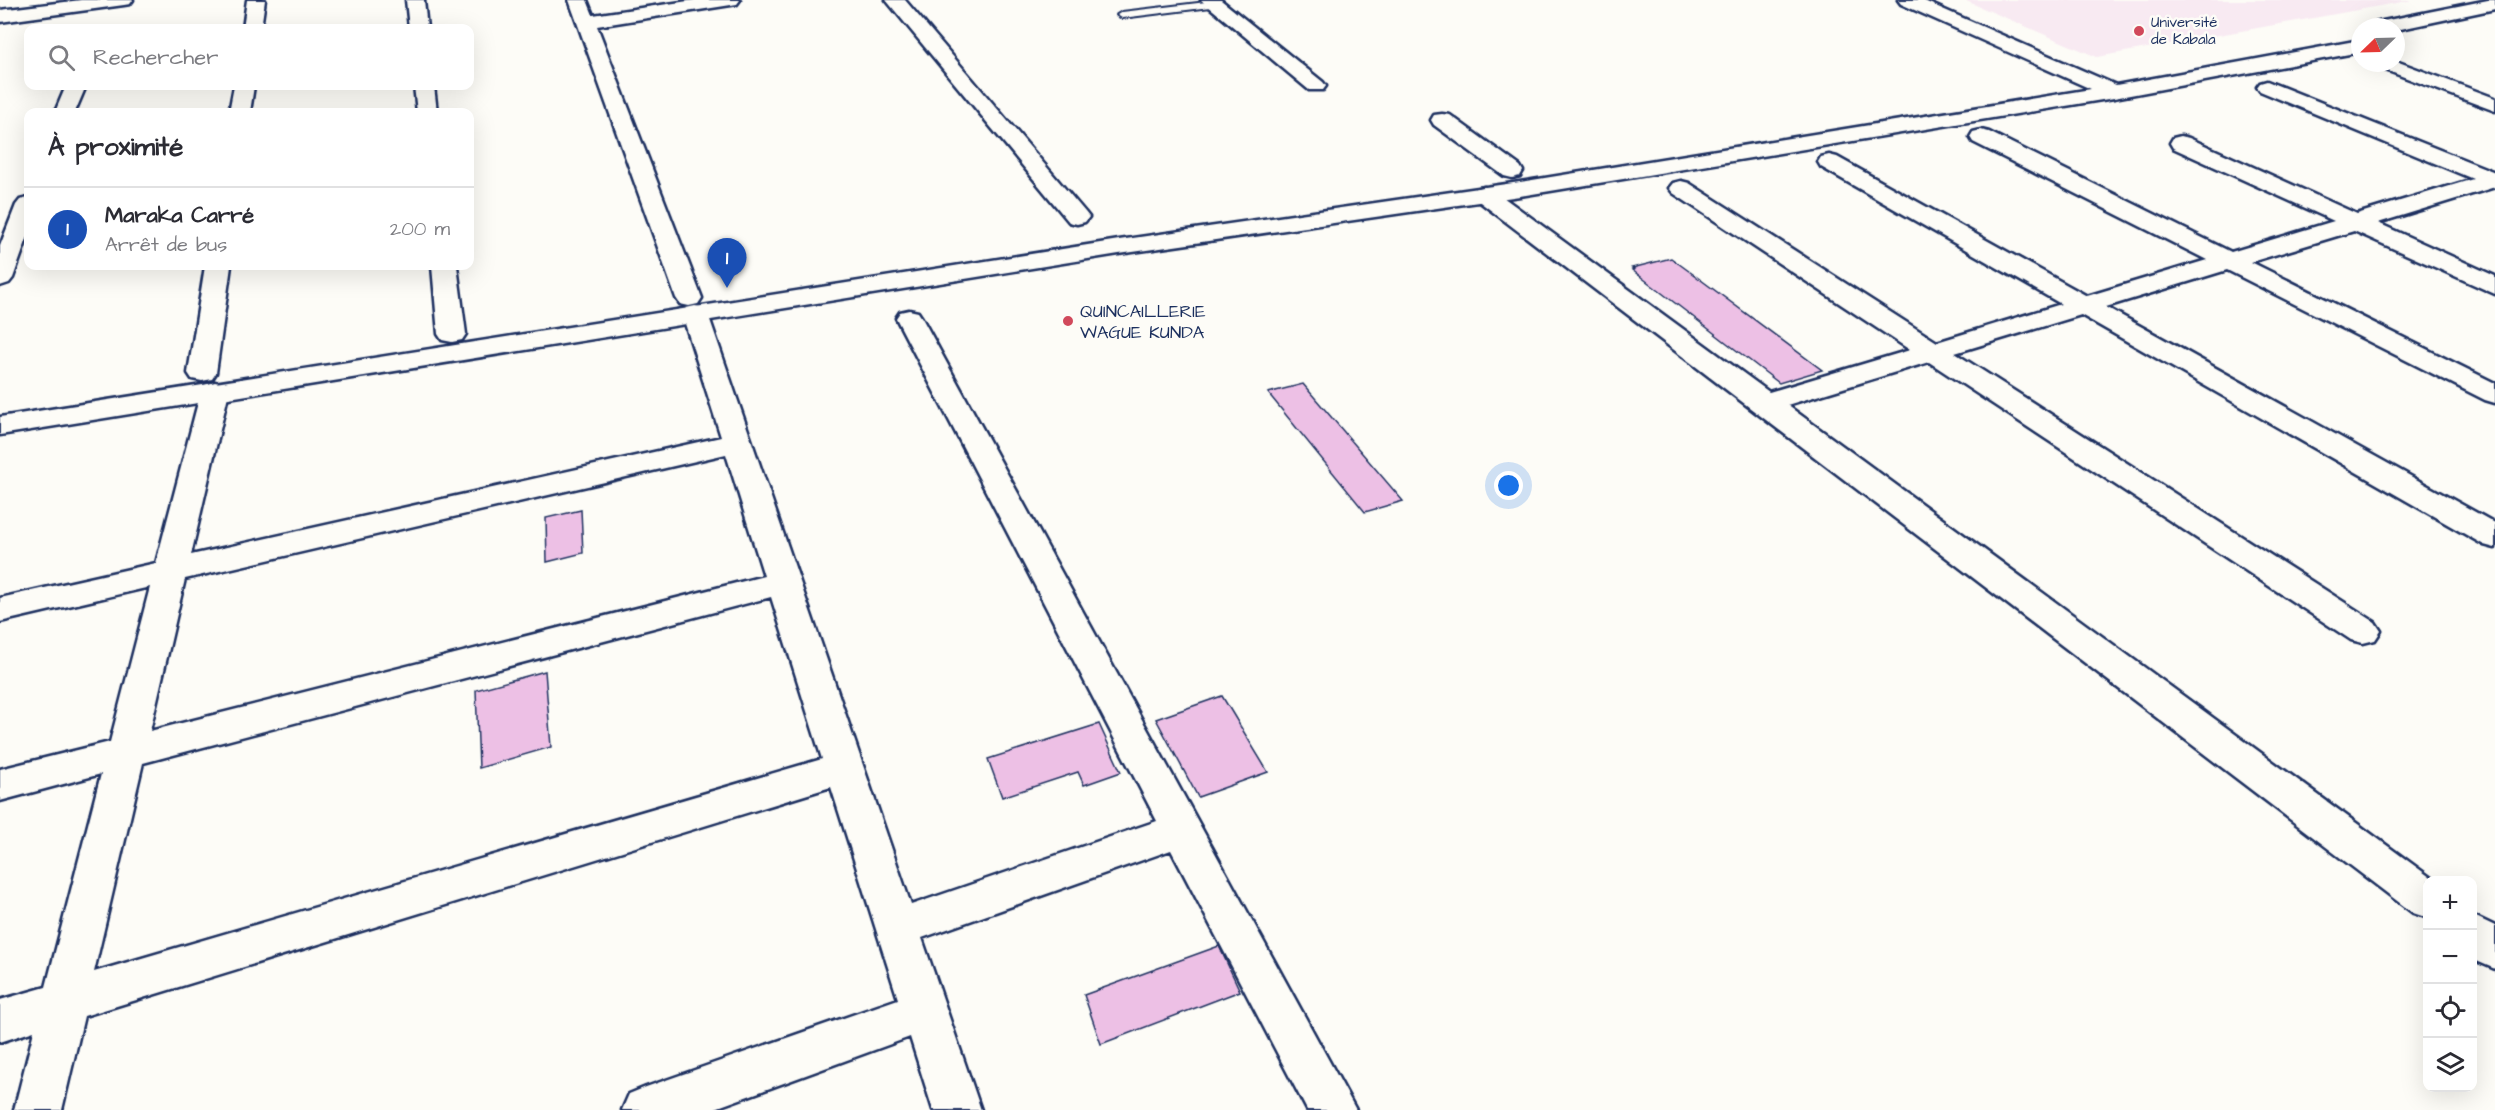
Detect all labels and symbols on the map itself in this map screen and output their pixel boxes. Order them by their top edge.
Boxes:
place label: Université de Kabala [2151,12,2217,50]
north arrow [2351,18,2405,72]
marker: Université de Kabala [2132,24,2146,38]
pin: 1 [708,238,746,288]
place label: QUINCAILLERIE WAGUE KUNDA [1080,299,1206,345]
marker: QUINCAILLERIE WAGUE KUNDA [1061,314,1075,328]
your location [1494,471,1523,500]

